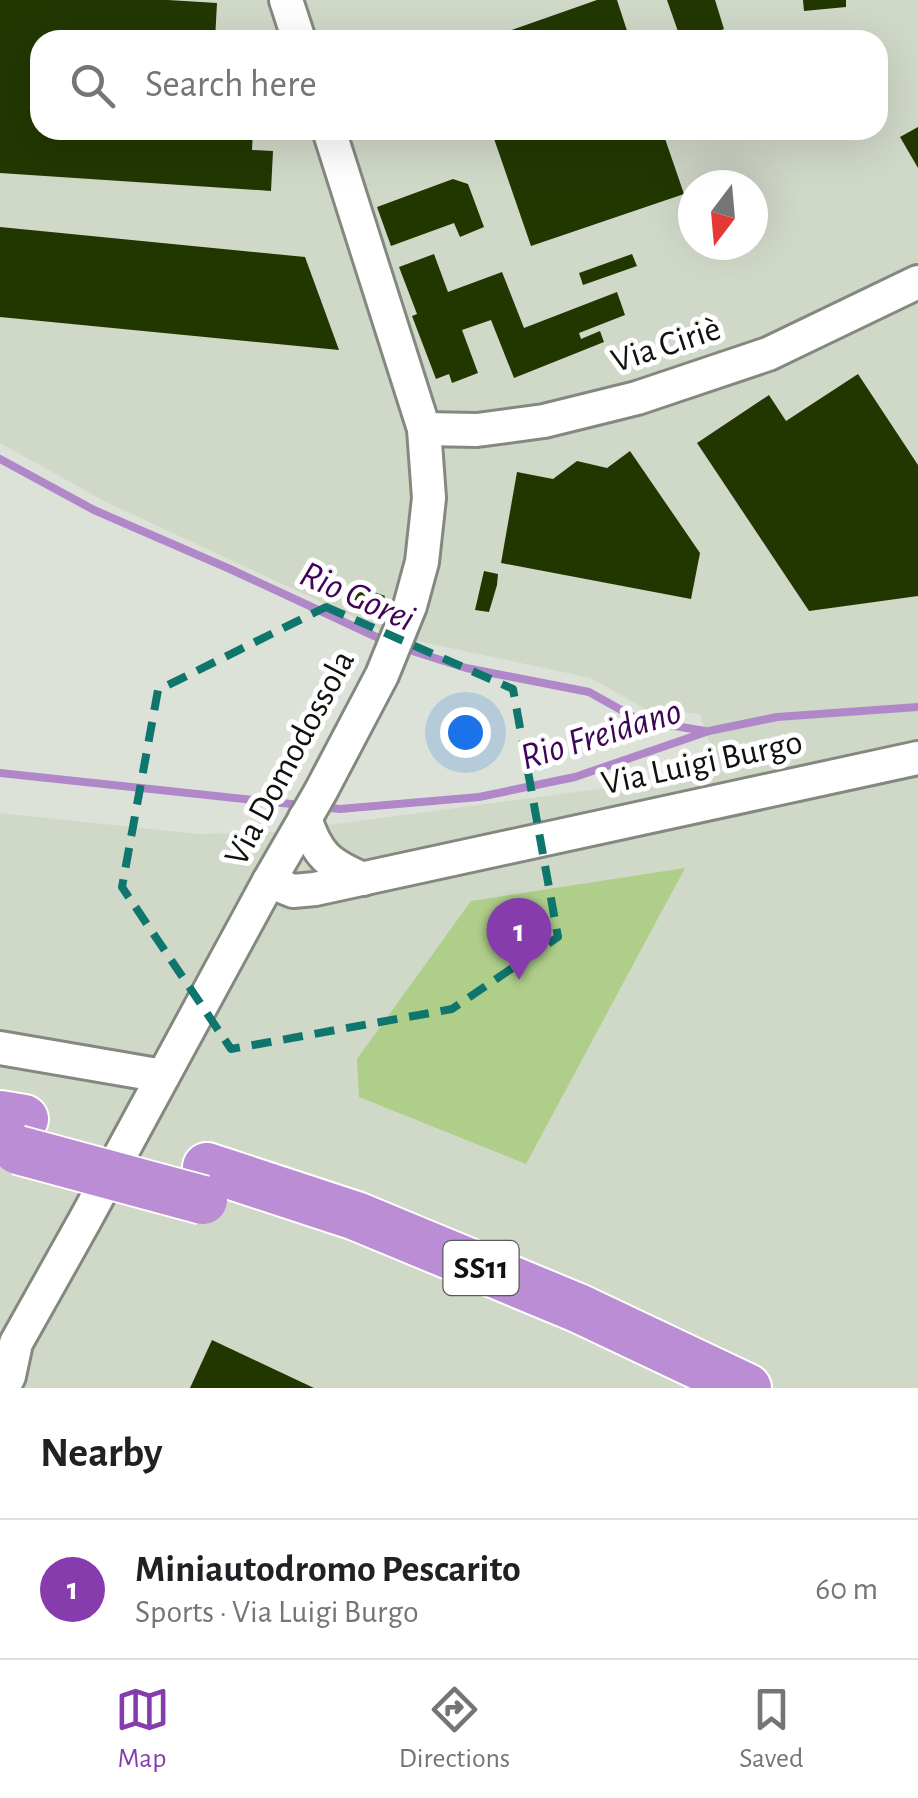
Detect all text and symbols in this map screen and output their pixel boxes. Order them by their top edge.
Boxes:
search box [30,30,888,140]
icon: search [65,58,120,113]
text: Search here [145,66,317,104]
north arrow [678,170,768,260]
street label: Via Ciriè [607,311,725,379]
water label: Rio Gorei [294,555,420,639]
street label: Via Domodossola [219,645,361,871]
water label: Rio Freidano [516,693,686,777]
your location [440,707,491,758]
street label: Via Luigi Burgo [599,725,805,801]
pin: 1 [486,898,552,980]
road number: SS11 [444,1241,518,1295]
text: Nearby [40,1432,163,1474]
text: Miniautodromo Pescarito [135,1551,521,1589]
text: 1 [67,1573,78,1605]
text: 60 m [815,1573,878,1605]
text: Sports · Via Luigi Burgo [135,1596,419,1628]
tab: Map [115,1682,170,1776]
tab: Directions [399,1682,510,1776]
tab: Saved [739,1682,803,1776]

